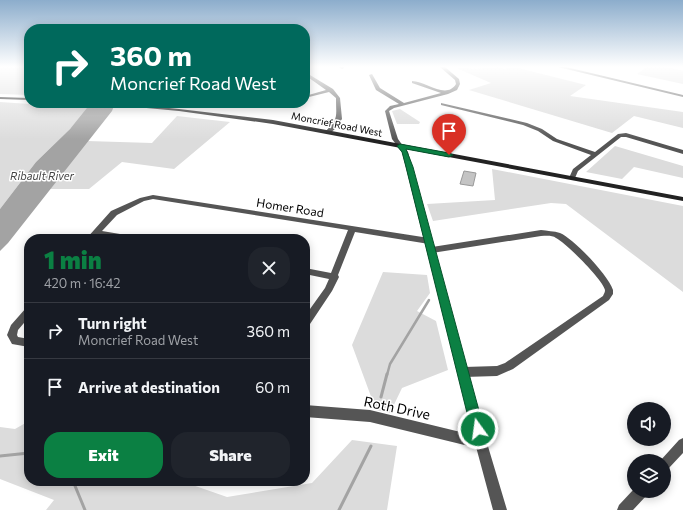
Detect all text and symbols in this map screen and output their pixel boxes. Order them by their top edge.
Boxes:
text: 360 m [110,38,192,72]
icon: right [44,40,96,92]
text: Moncrief Road West [110,72,277,94]
street label: Moncrief Road West [290,109,384,139]
pin [432,114,466,155]
icon: arrive [438,120,460,142]
water label: Ribault River [10,169,75,182]
street label: Homer Road [255,195,325,219]
text: 1 min [44,245,102,274]
button: close [248,247,290,289]
text: 420 m · 16:42 [44,275,120,291]
text: Turn right [78,314,147,332]
icon: right [44,320,66,342]
text: 360 m [247,322,290,340]
text: Moncrief Road West [78,332,198,348]
icon: arrive [44,376,66,398]
text: Arrive at destination [78,378,220,396]
text: 60 m [255,378,290,396]
street label: Roth Drive [362,392,432,423]
map controls [627,402,671,498]
button: sound [627,402,671,446]
position arrow [457,408,499,450]
button: Exit [44,432,163,478]
button: Share [171,432,290,478]
button: layers [627,454,671,498]

